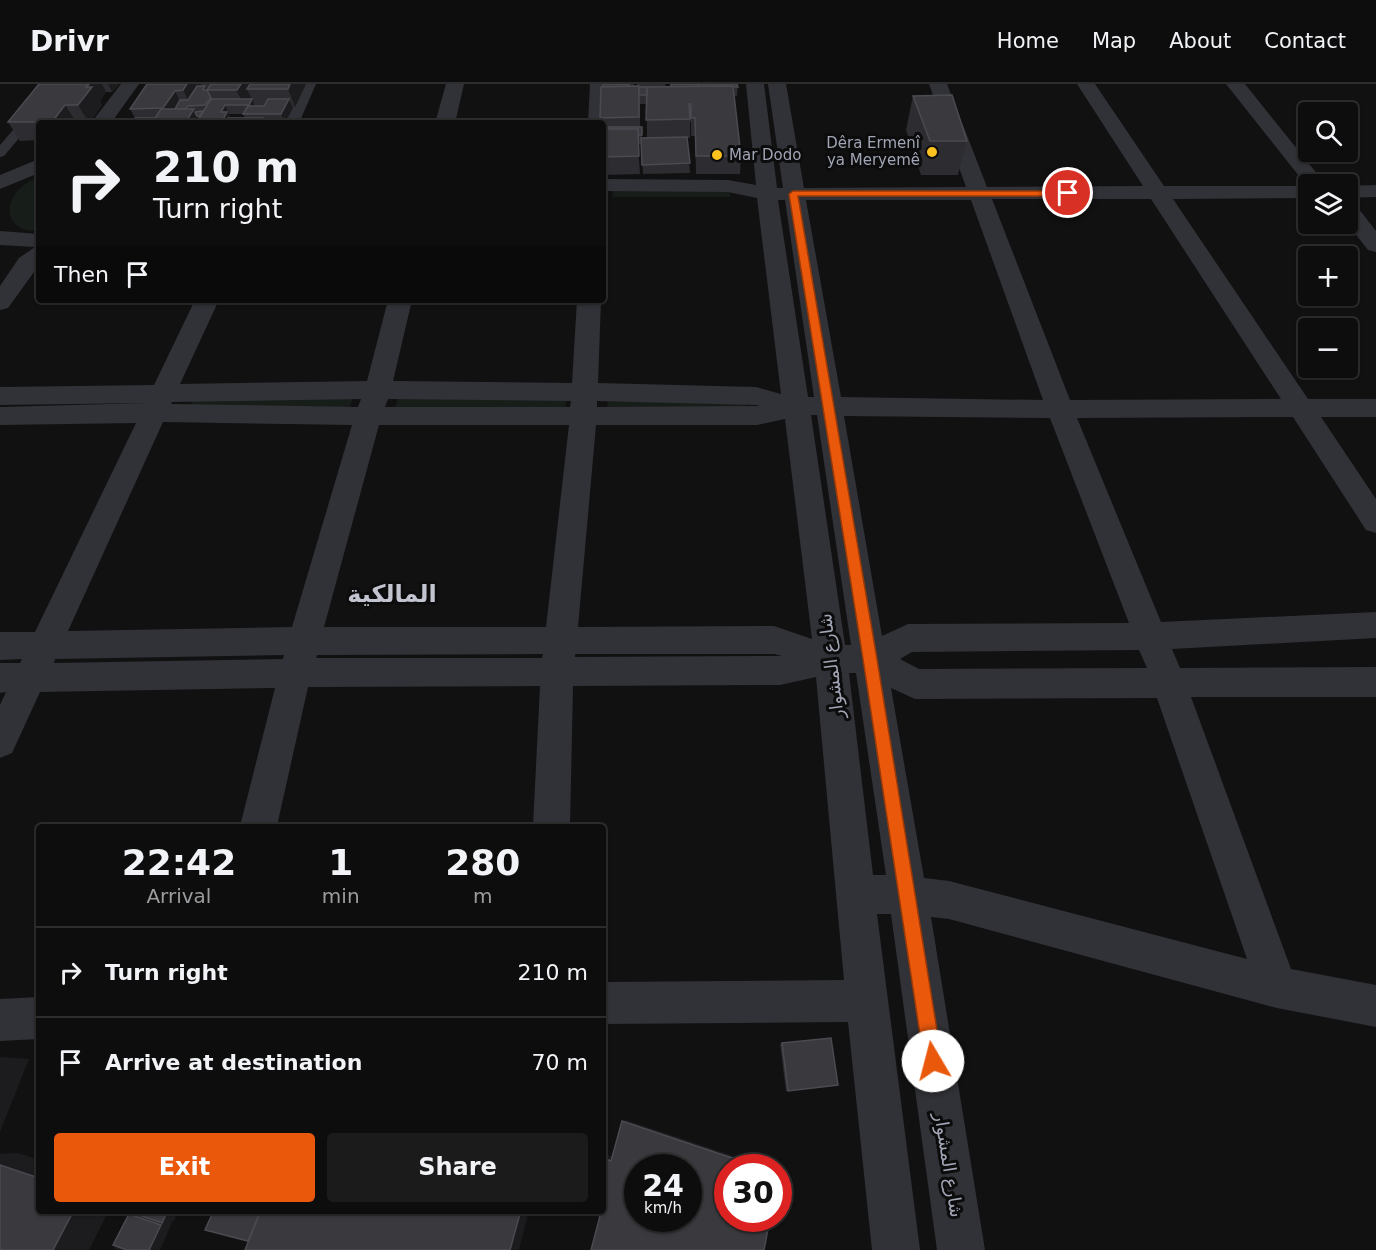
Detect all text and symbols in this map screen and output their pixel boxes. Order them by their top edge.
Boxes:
text: Drivr [30,25,109,58]
text: Home [997,29,1059,53]
text: Map [1092,29,1136,53]
text: About [1169,29,1231,53]
text: Contact [1264,29,1346,53]
map controls [1298,102,1358,378]
button: search [1298,102,1358,162]
place label: Dêra Ermenî ya Meryemê [826,134,921,169]
text: 210 m [153,143,299,192]
icon: right [54,144,132,222]
marker: Dêra Ermenî ya Meryemê [925,145,939,159]
place label: Mar Dodo [729,146,802,164]
marker: Mar Dodo [710,148,724,162]
pin [1042,167,1093,218]
button: layers [1298,174,1358,234]
icon: arrive [1051,176,1084,209]
text: Turn right [153,193,282,224]
button: + [1298,246,1358,306]
icon: arrive [121,258,154,291]
text: Then [54,262,109,287]
button: − [1298,318,1358,378]
district label: المالكية [347,580,437,608]
street label: شارع المشوار [814,612,849,721]
text: 22:42 [122,842,236,883]
text: 1 [328,842,353,883]
text: 280 [445,842,520,883]
text: Arrival [146,884,211,908]
text: min [322,884,360,908]
text: m [473,884,493,908]
icon: right [54,956,87,989]
text: Turn right [105,960,228,985]
text: 210 m [518,960,588,985]
position arrow [901,1029,965,1093]
icon: arrive [54,1046,87,1079]
text: Arrive at destination [105,1050,362,1075]
text: 70 m [532,1050,588,1075]
street label: شارع المشوار [929,1110,968,1219]
button: Exit [54,1133,315,1202]
button: Share [327,1133,588,1202]
speed limit sign: 30 [714,1154,792,1232]
text: 24 [642,1168,684,1203]
text: km/h [644,1199,682,1217]

